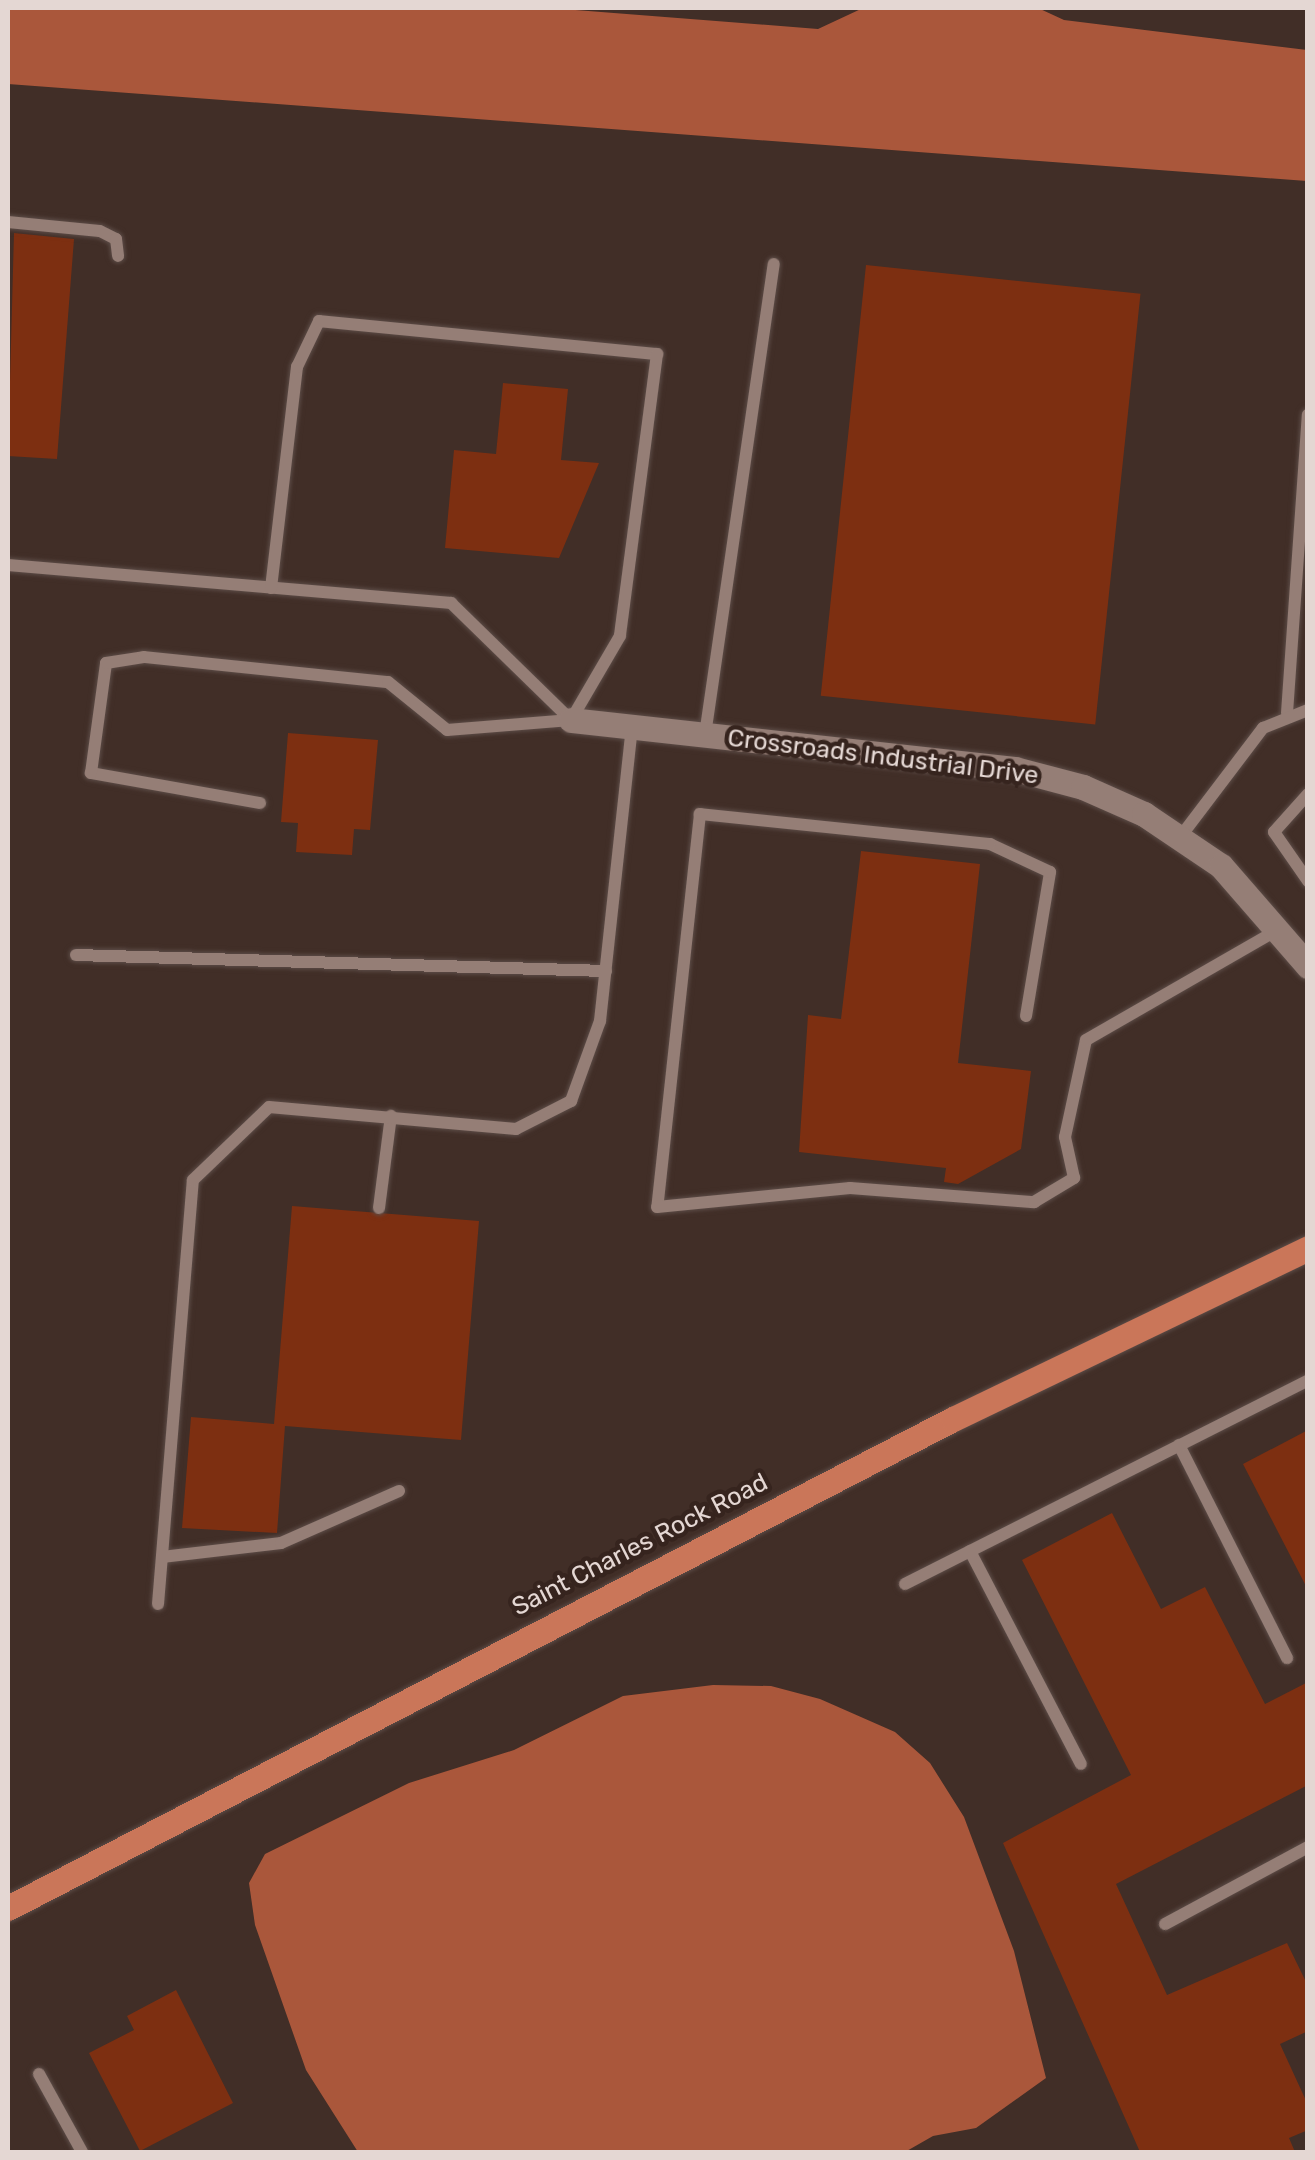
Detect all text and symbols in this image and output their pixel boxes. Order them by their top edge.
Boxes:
street label: Crossroads Industrial Drive [726,723,1040,791]
street label: Saint Charles Rock Road [507,1467,773,1623]

